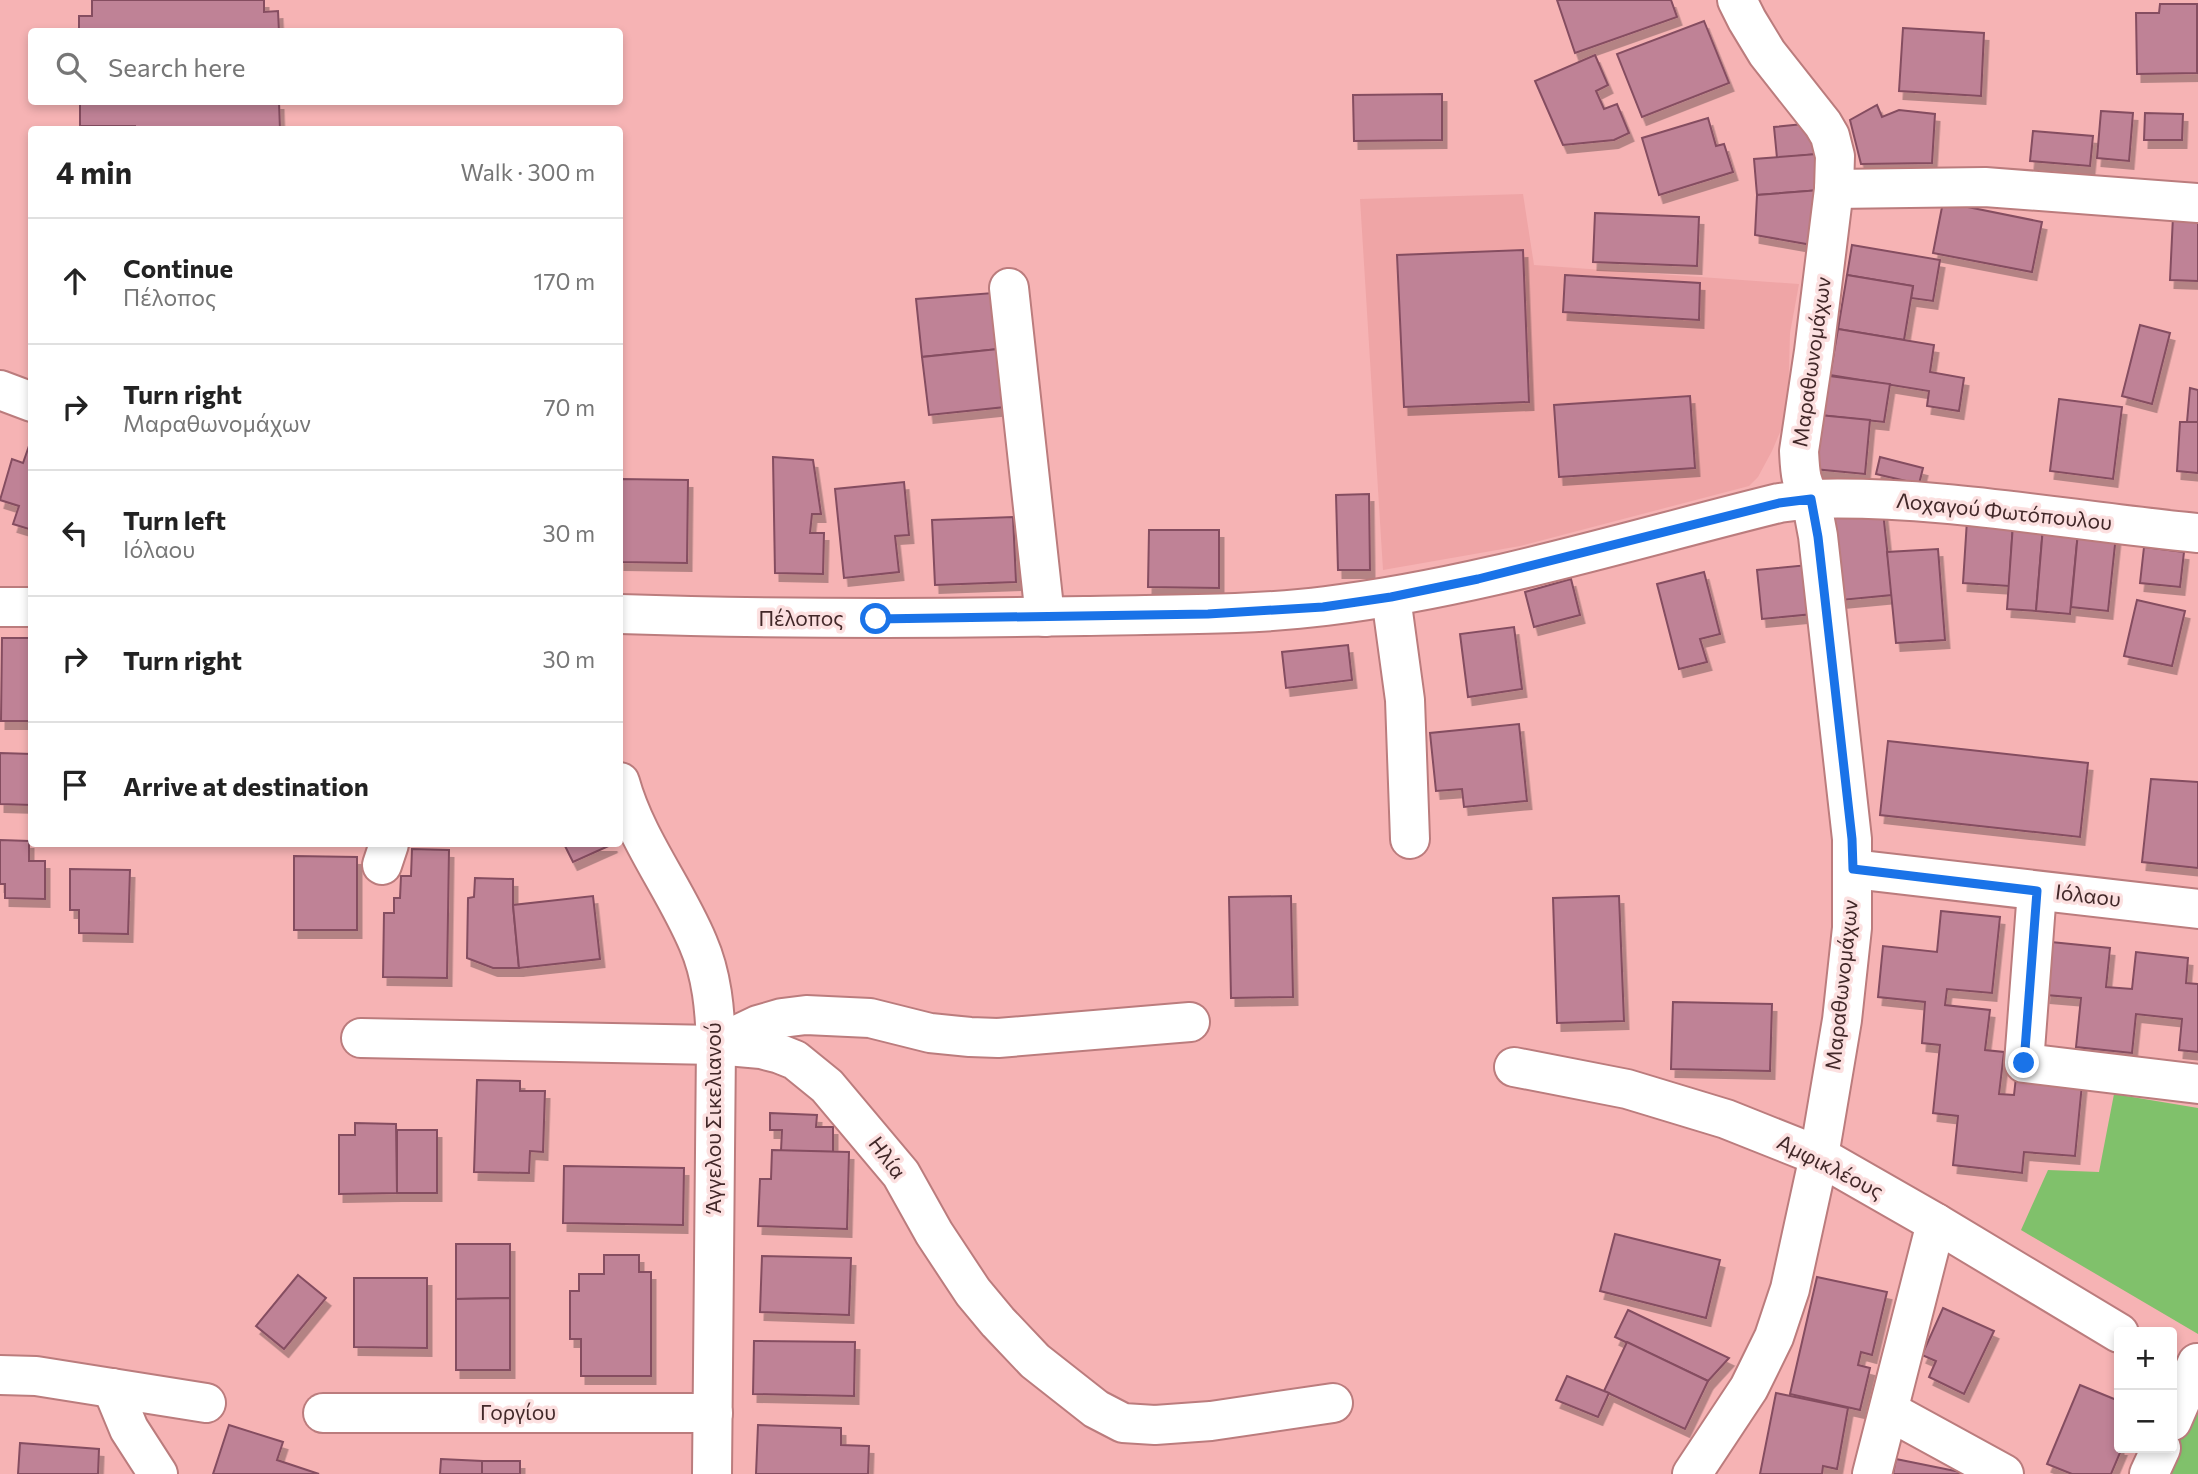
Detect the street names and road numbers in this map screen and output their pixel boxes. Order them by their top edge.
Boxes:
street label: Μαραθωνομάχων [1786,275,1835,448]
street label: Λοχαγού Φωτόπουλου [1895,487,2113,534]
street label: Πέλοπος [758,605,844,630]
street label: Ιόλαου [2054,878,2122,911]
street label: Μαραθωνομάχων [1819,898,1862,1071]
street label: Άγγελου Σικελιανού [700,1023,725,1214]
street label: Αμφικλέους [1773,1128,1888,1203]
street label: Ηλία [864,1131,912,1183]
street label: Γοργίου [480,1399,556,1424]

